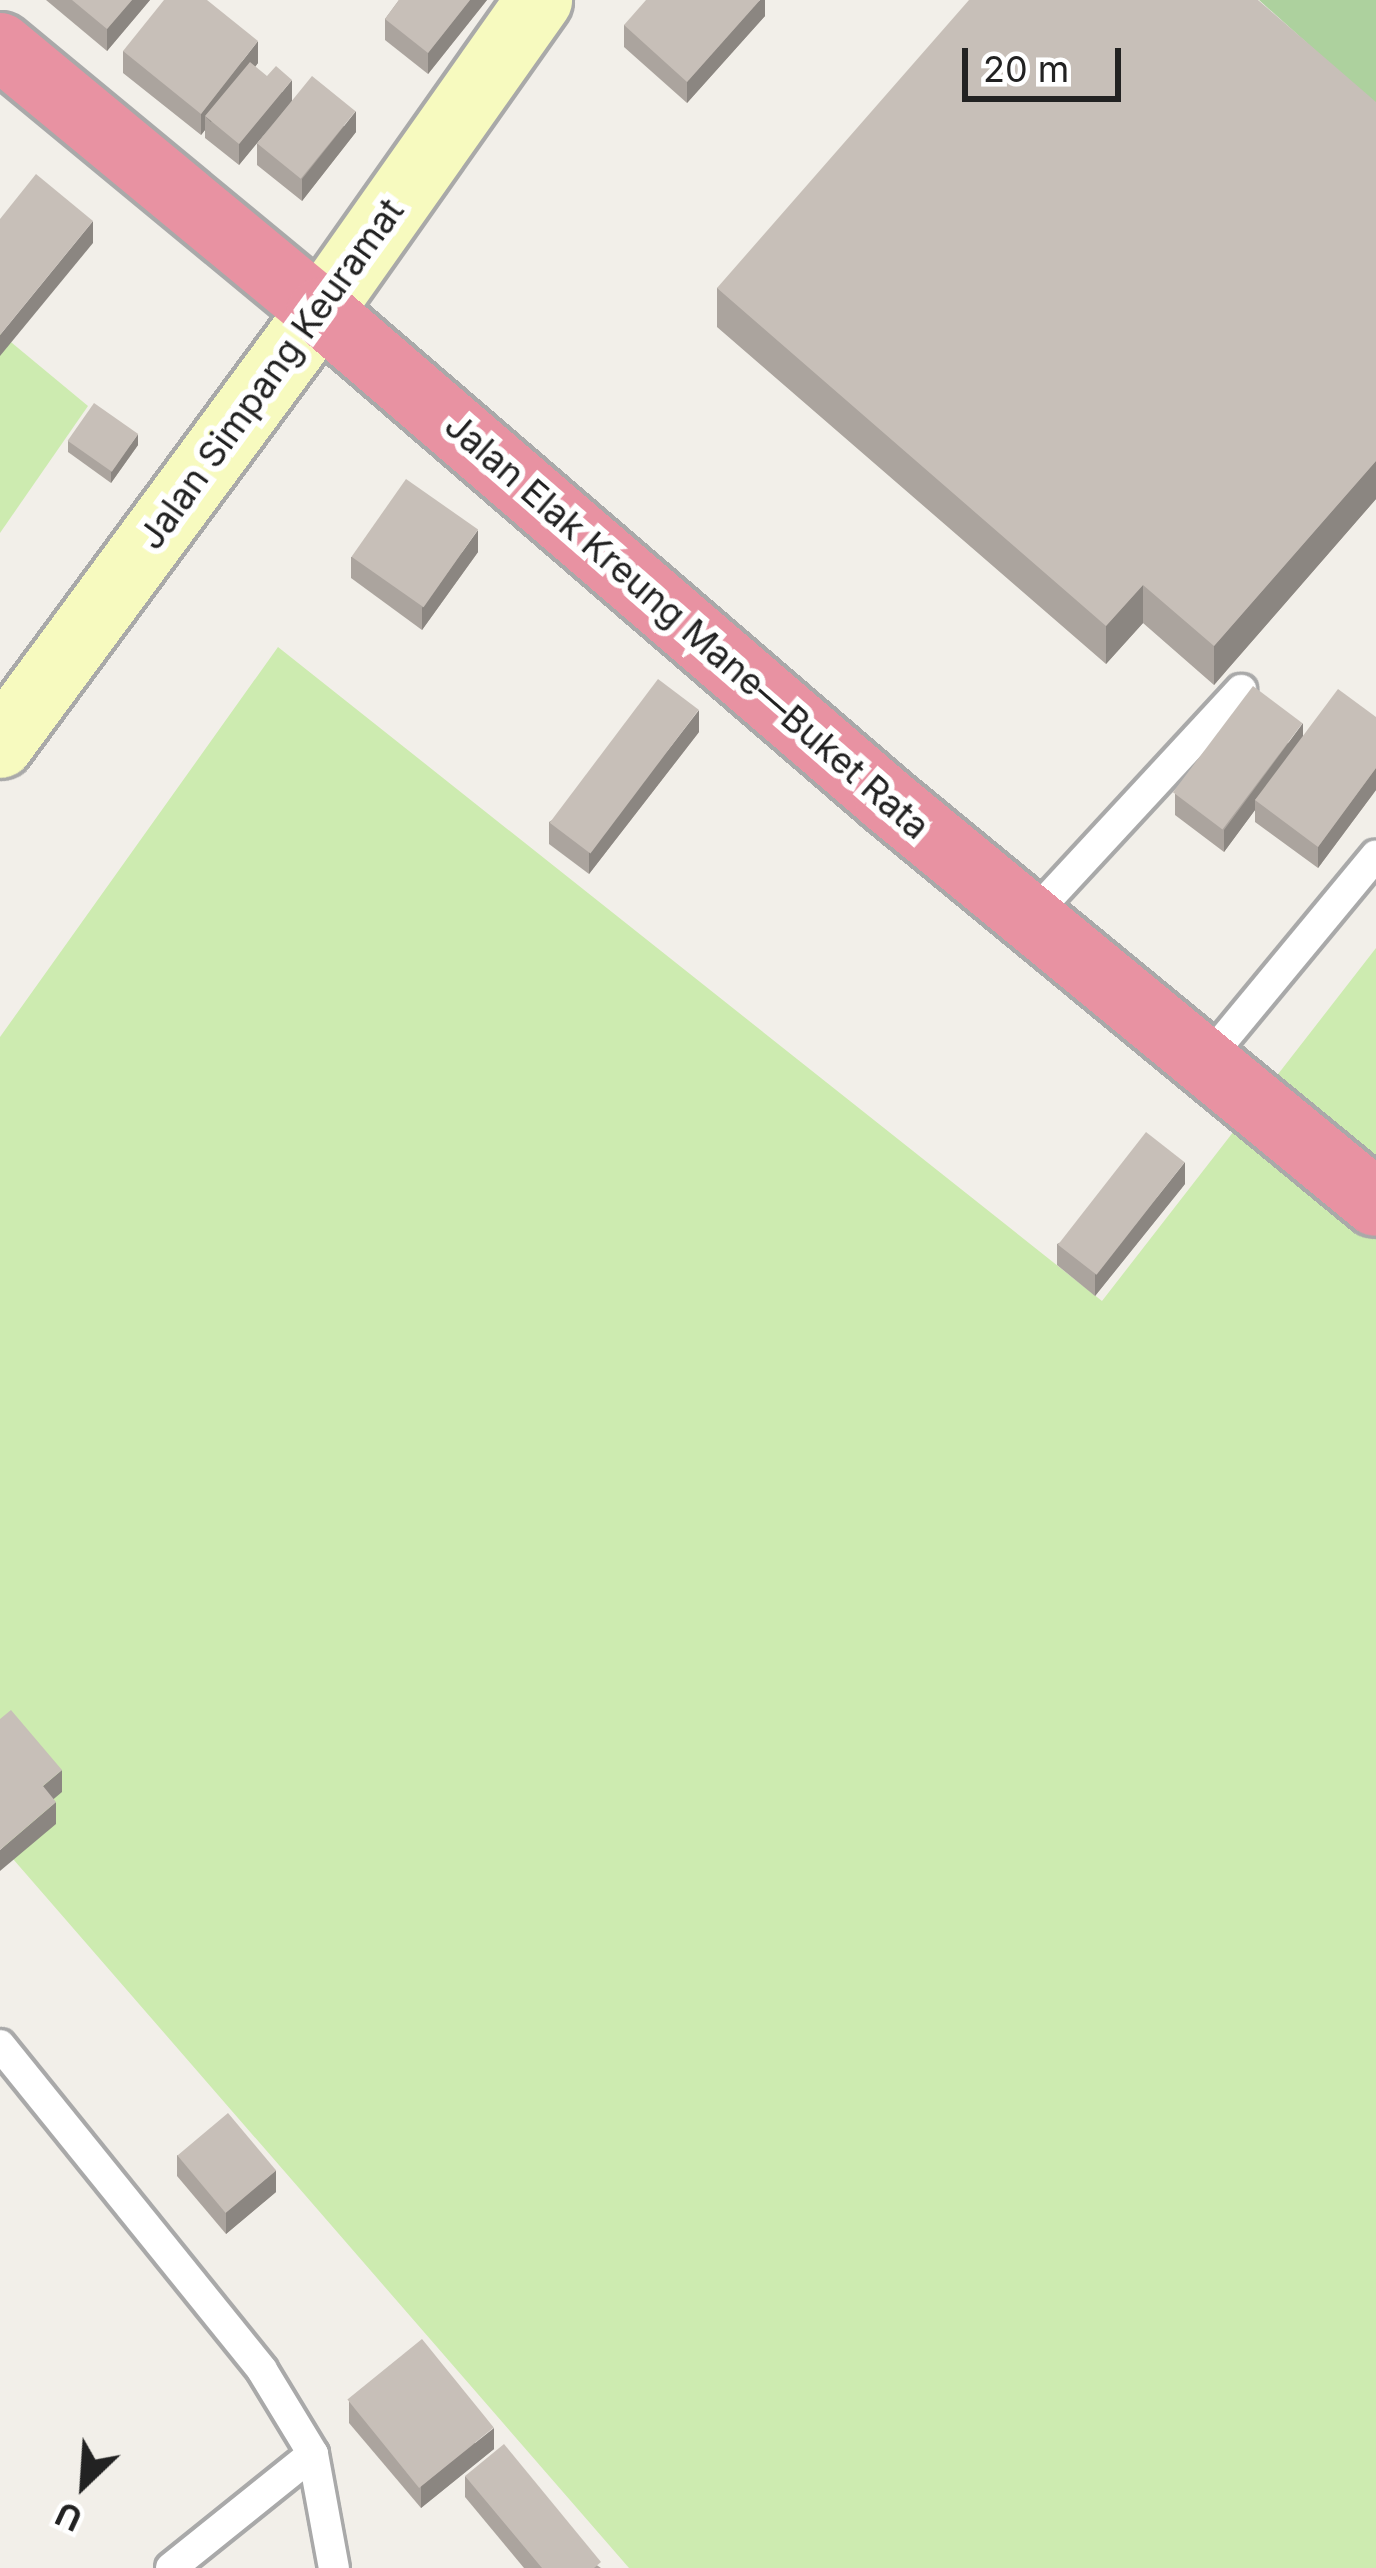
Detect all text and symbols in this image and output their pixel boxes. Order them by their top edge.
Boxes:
scale bar [968,24,1127,98]
text: 20 m [983,47,1069,91]
street label: Jalan Simpang Keuramat [129,190,413,558]
street label: Jalan Elak Kreung Mane—Buket Rata [436,404,938,848]
north arrow [24,2424,144,2544]
text: U [49,2493,88,2540]

